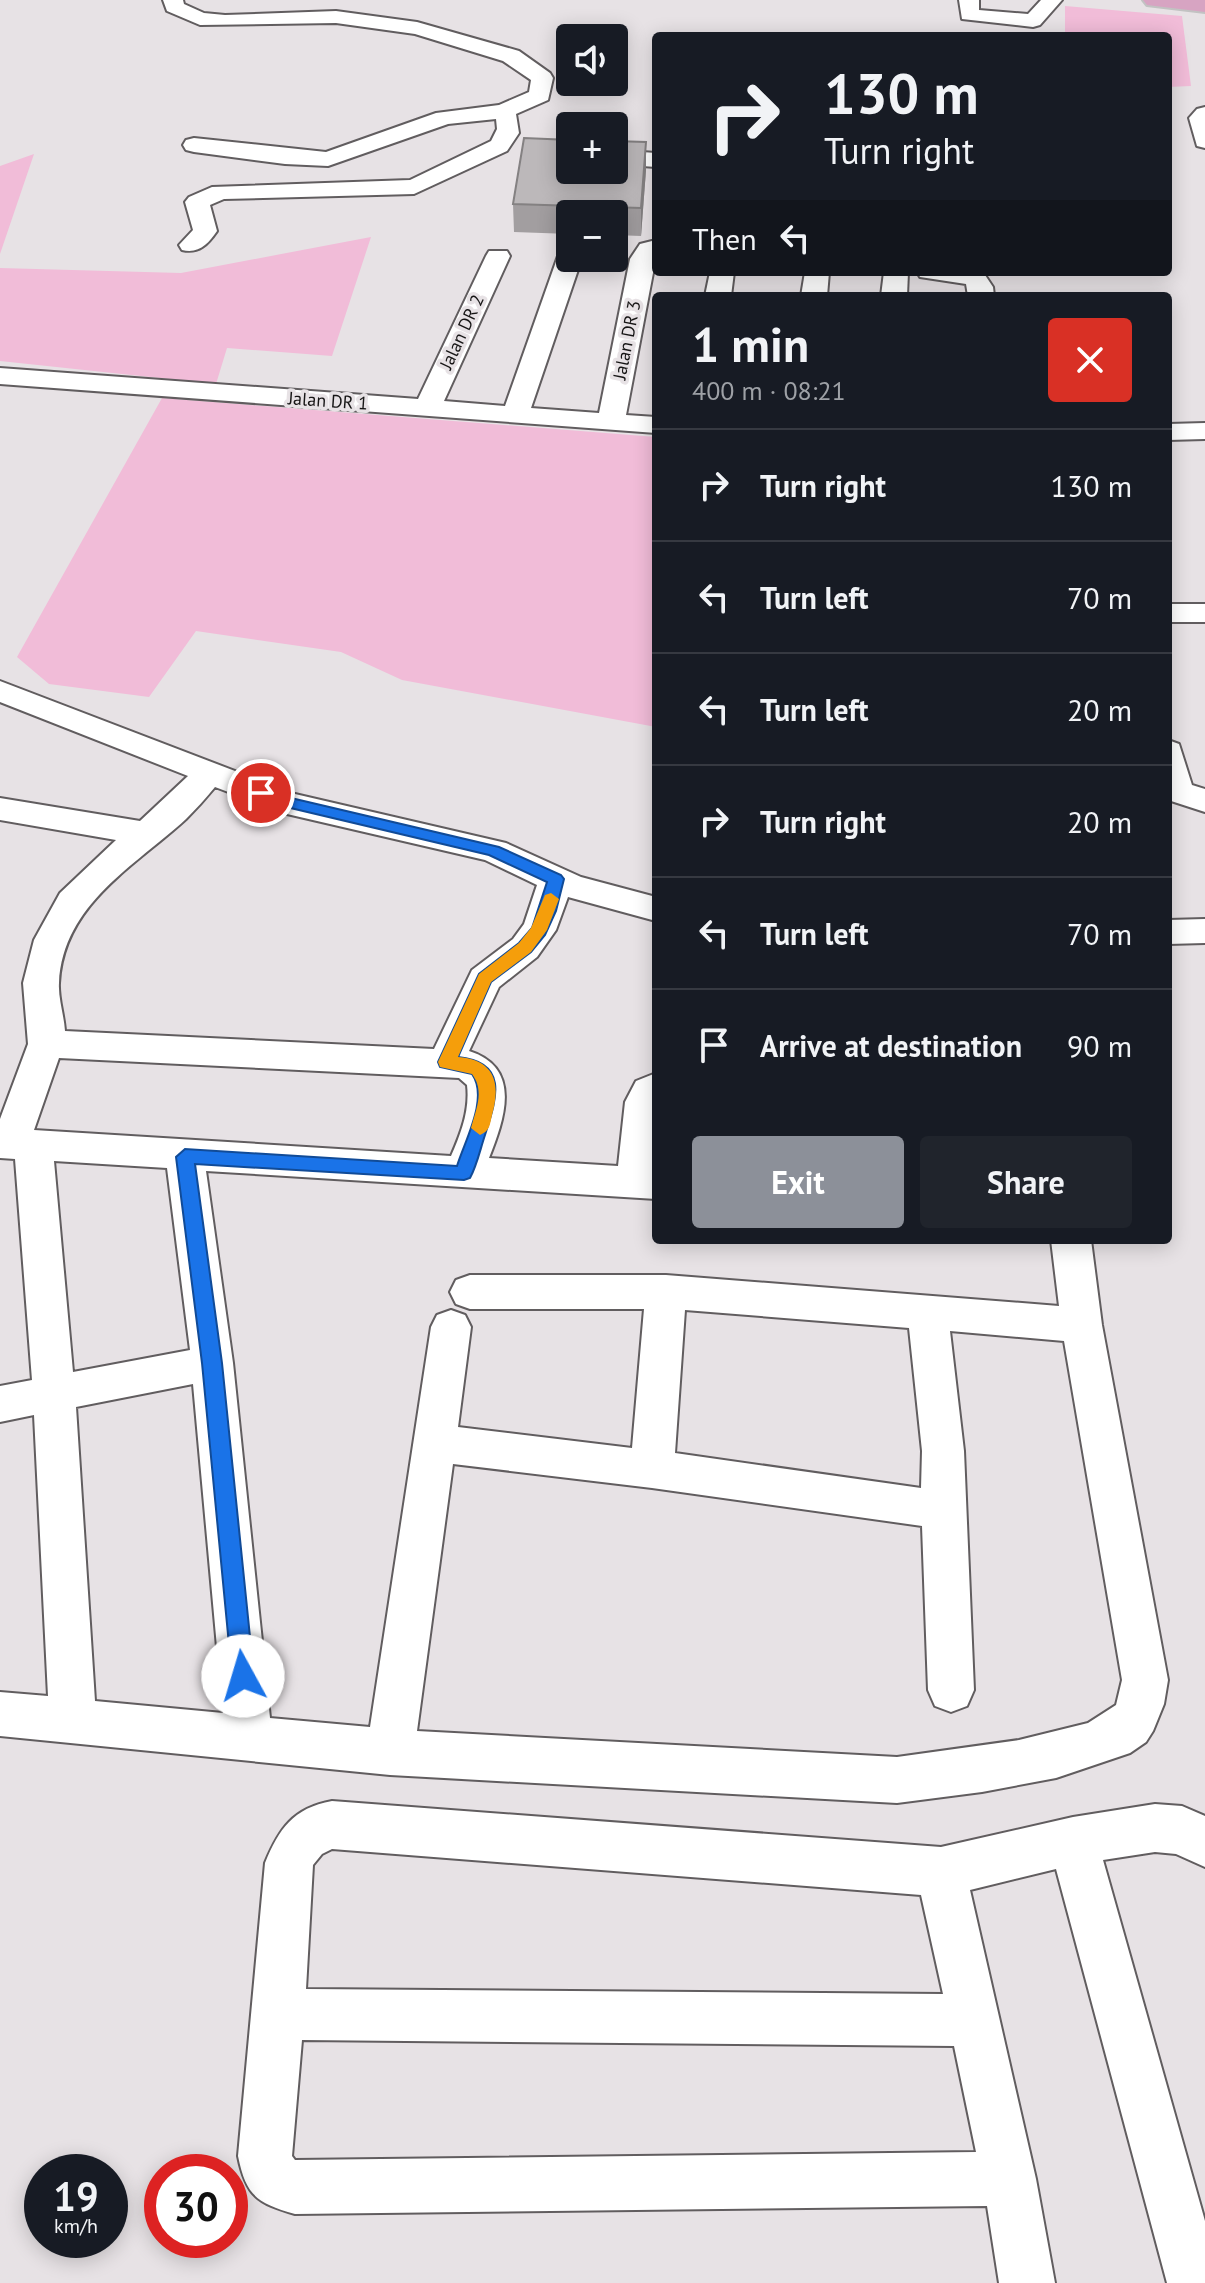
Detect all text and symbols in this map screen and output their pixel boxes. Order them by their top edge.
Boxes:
map controls [556,24,628,272]
button: sound [556,24,628,96]
text: 130 m [824,57,979,129]
icon: right [692,64,796,168]
button: + [556,112,628,184]
text: Turn right [824,127,974,174]
button: − [556,200,628,272]
icon: left [773,216,817,260]
text: Then [692,219,757,258]
street label: Jalan DR 2 [434,291,489,374]
street label: Jalan DR 3 [607,298,645,382]
text: 1 min [692,313,809,375]
button: close [1048,318,1132,402]
text: 400 m · 08:21 [692,374,846,407]
street label: Jalan DR 1 [286,386,369,415]
icon: right [692,463,736,507]
text: Turn right [760,466,886,505]
text: 130 m [1051,466,1132,505]
icon: left [692,575,736,619]
text: Turn left [760,578,868,617]
text: 70 m [1067,578,1132,617]
icon: left [692,687,736,731]
text: Turn left [760,690,868,729]
text: 20 m [1067,690,1132,729]
pin [227,759,295,827]
icon: arrive [239,771,283,815]
icon: right [692,799,736,843]
text: Turn right [760,802,886,841]
text: 20 m [1067,802,1132,841]
icon: left [692,911,736,955]
text: Turn left [760,914,868,953]
text: 70 m [1067,914,1132,953]
icon: arrive [692,1023,736,1067]
text: Arrive at destination [760,1026,1022,1065]
text: 90 m [1067,1026,1132,1065]
button: Exit [692,1136,904,1228]
button: Share [920,1136,1132,1228]
position arrow [201,1634,285,1718]
speed limit sign: 30 [144,2154,248,2258]
text: 19 [53,2170,99,2222]
text: km/h [54,2213,98,2239]

